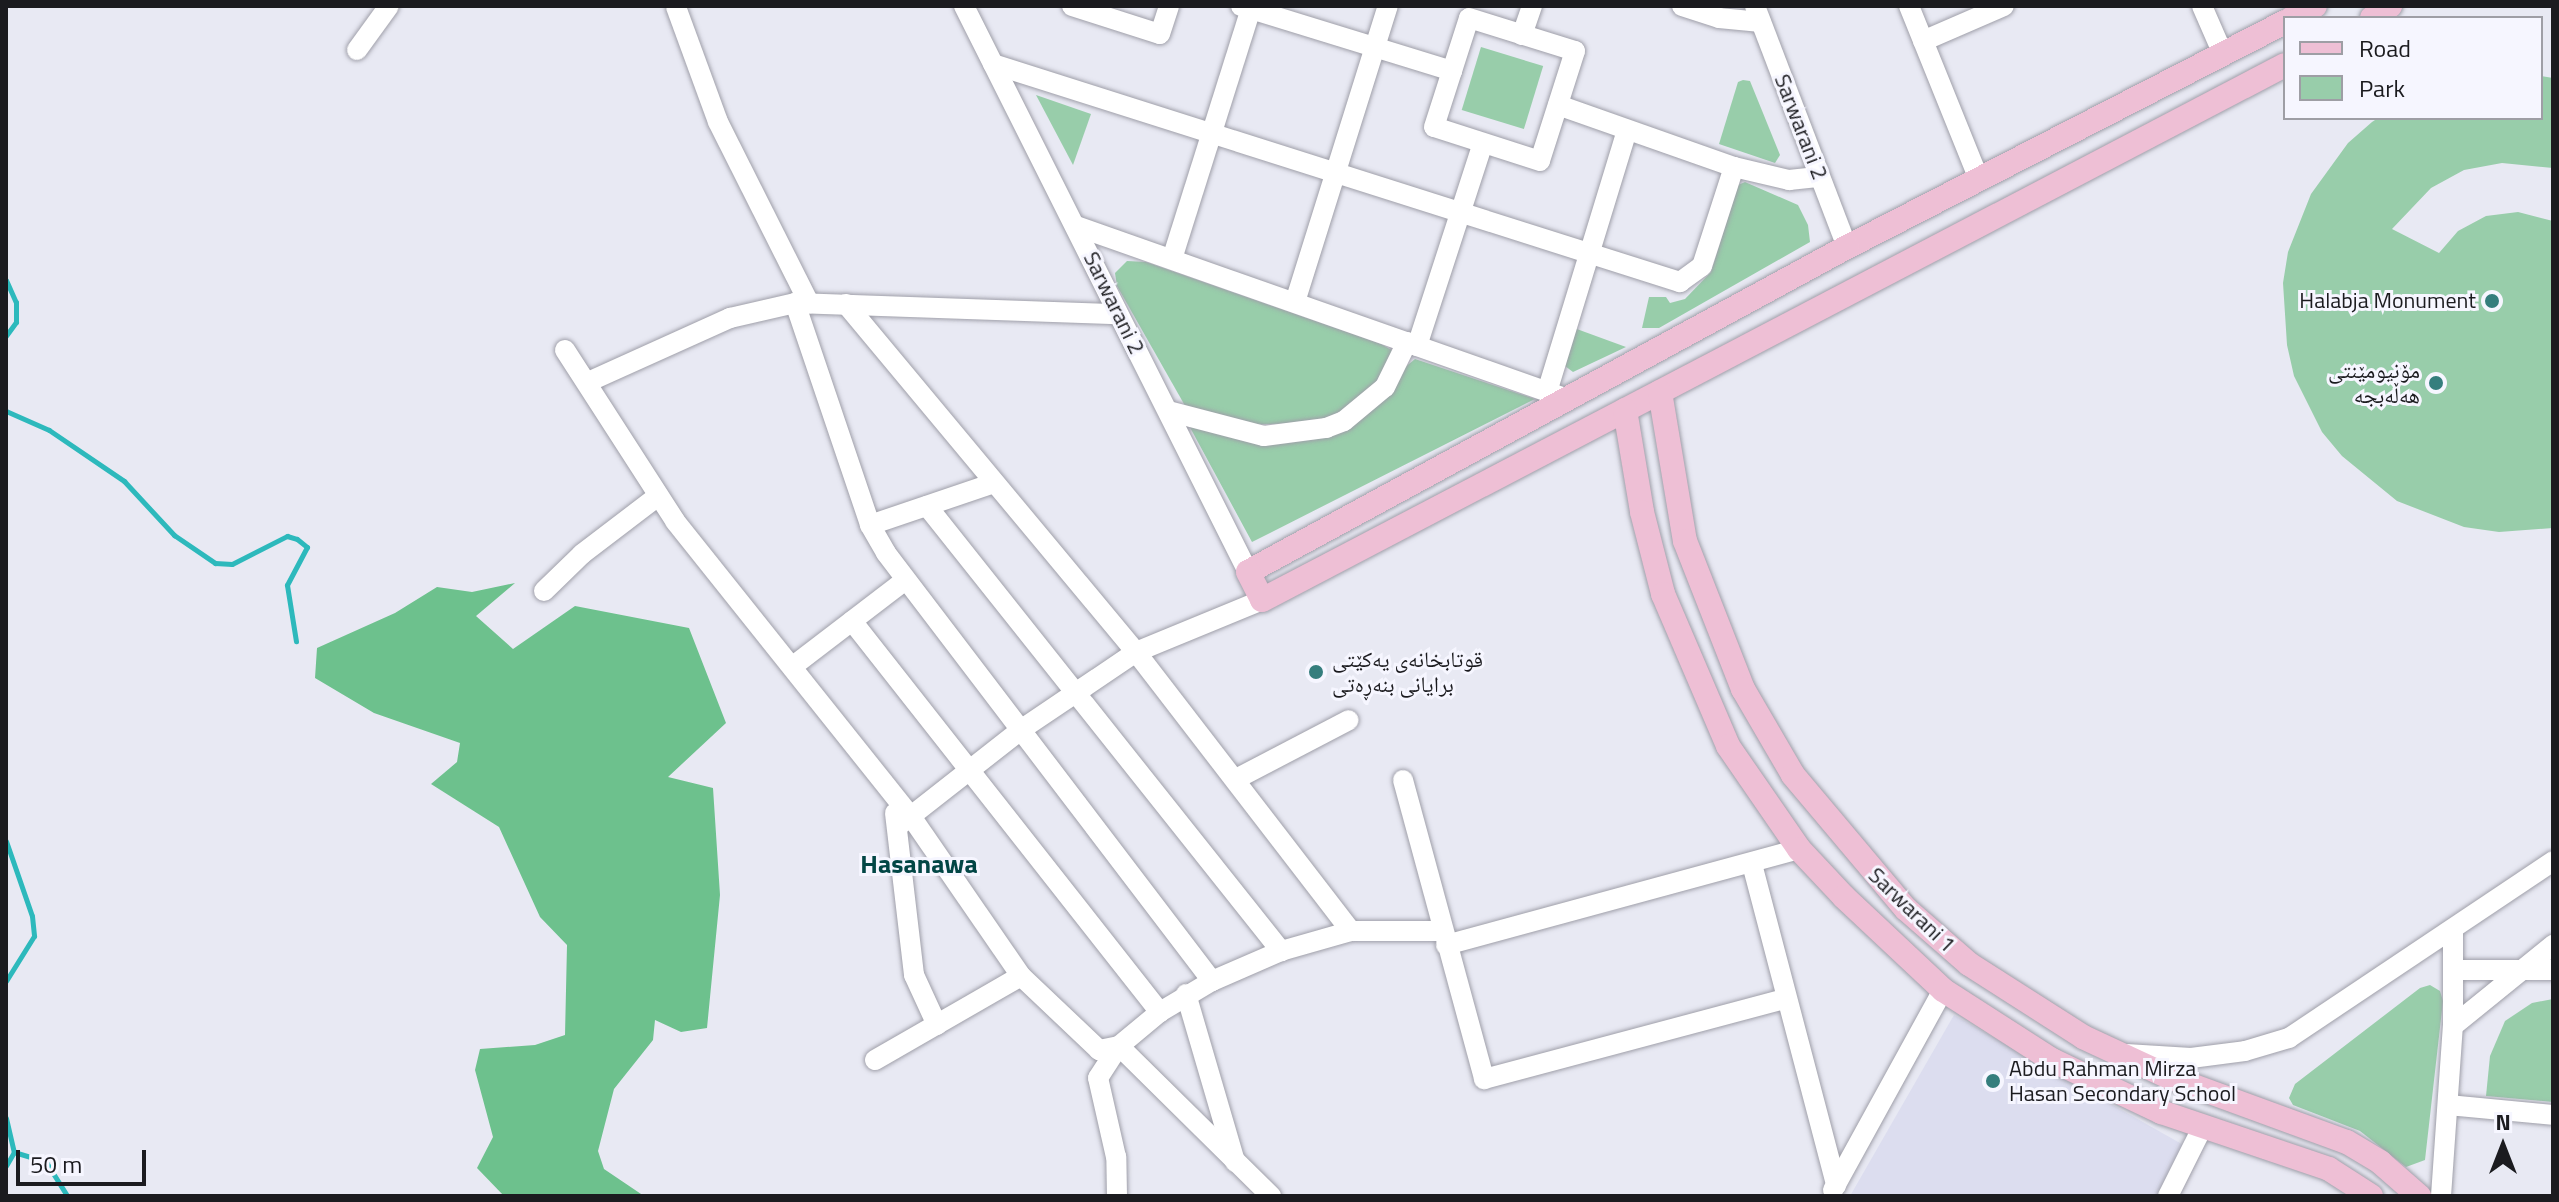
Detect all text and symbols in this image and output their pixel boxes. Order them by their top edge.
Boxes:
legend [2283,16,2543,120]
text: Road [2359,30,2411,66]
text: Park [2359,70,2405,106]
street label: Sarwarani 2 [1769,71,1833,183]
street label: Sarwarani 2 [1078,247,1150,359]
place label: Halabja Monument [2299,288,2476,314]
marker: Halabja Monument [2483,292,2501,310]
place label: مۆنیومێنتی هەڵەبجە [2328,357,2420,408]
marker: مۆنیومێنتی هەڵەبجە [2427,374,2445,392]
place label: قوتابخانەی یەکێتی برایانی بنەڕەتی [1332,646,1483,698]
marker: قوتابخانەی یەکێتی برایانی بنەڕەتی [1307,663,1325,681]
district label: Hasanawa [860,848,978,880]
street label: Sarwarani 1 [1863,862,1961,958]
place label: Abdu Rahman Mirza Hasan Secondary School [2009,1055,2236,1106]
marker: Abdu Rahman Mirza Hasan Secondary School [1984,1072,2002,1090]
text: N [2495,1105,2511,1139]
north arrow [2463,1106,2543,1186]
scale bar [20,1134,150,1184]
text: 50 m [30,1146,82,1182]

